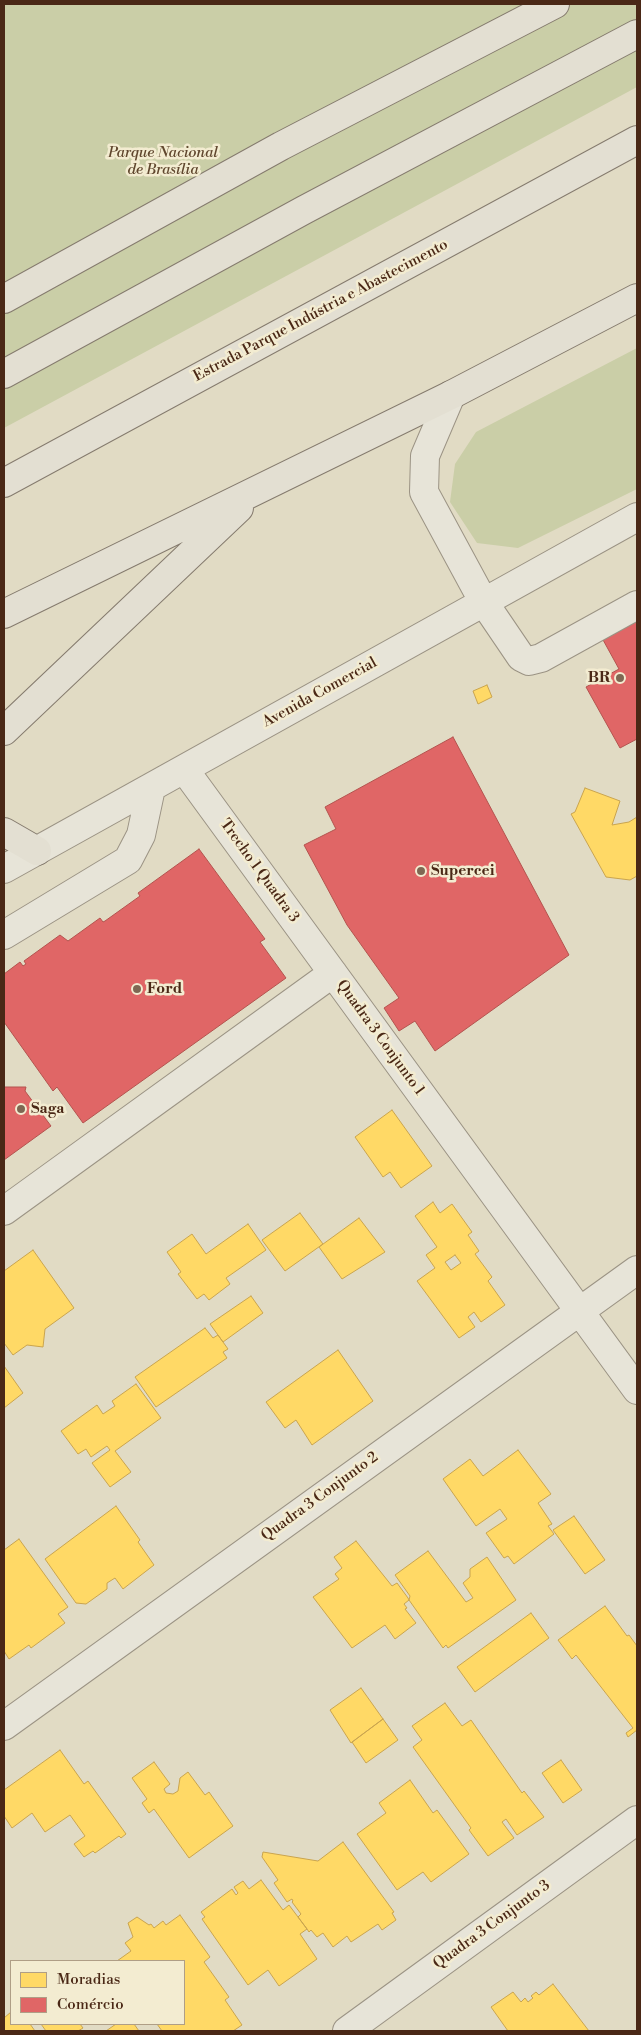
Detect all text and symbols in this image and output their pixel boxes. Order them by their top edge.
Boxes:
park label: Parque Nacional de Brasília [108,144,218,179]
street label: Estrada Parque Indústria e Abastecimento [191,236,451,386]
street label: Avenida Comercial [260,654,380,732]
place label: BR [588,669,610,687]
marker: BR [614,672,626,684]
street label: Trecho 1 Quadra 3 [216,816,302,926]
place label: Supercei [431,862,494,880]
marker: Supercei [415,865,427,877]
street label: Quadra 3 Conjunto 1 [332,977,428,1099]
place label: Ford [147,980,182,998]
marker: Ford [131,983,143,995]
place label: Saga [31,1100,64,1118]
marker: Saga [15,1103,27,1115]
street label: Quadra 3 Conjunto 2 [258,1449,382,1545]
street label: Quadra 3 Conjunto 3 [430,1877,554,1973]
legend [10,1960,185,2025]
text: Moradias [57,1970,120,1989]
text: Comércio [57,1995,124,2014]

